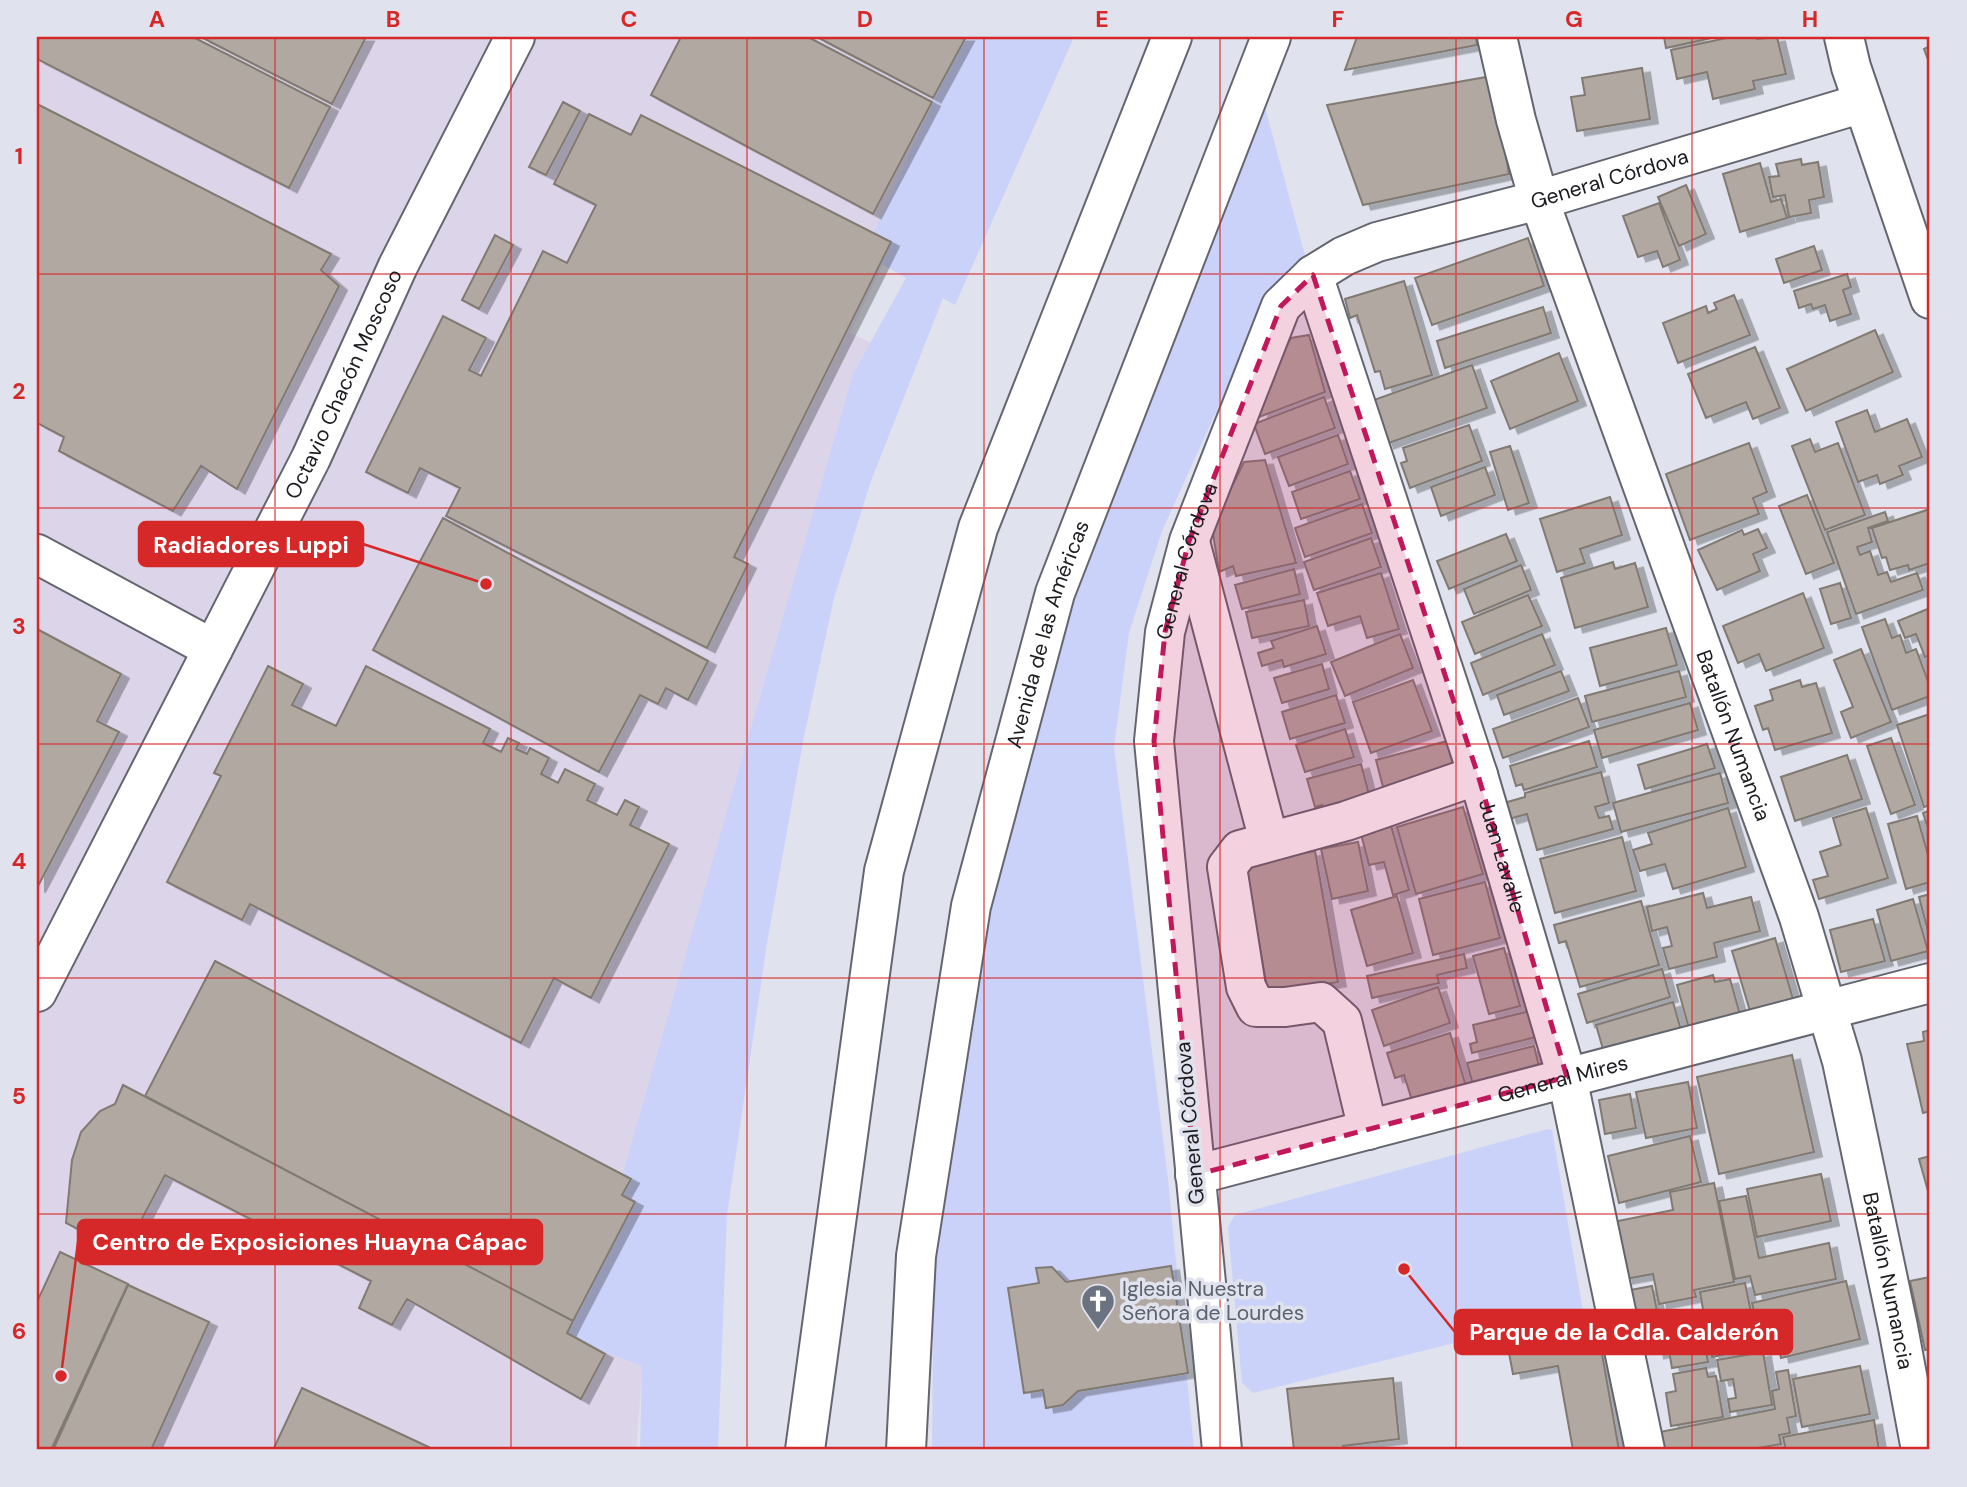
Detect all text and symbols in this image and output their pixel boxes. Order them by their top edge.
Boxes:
text: A [149,4,165,34]
text: B [386,4,400,34]
text: C [621,4,637,34]
text: D [857,4,873,34]
text: E [1095,4,1109,34]
text: F [1332,4,1345,34]
text: G [1565,4,1583,34]
text: H [1802,4,1818,34]
text: 1 [15,141,23,171]
street label: General Córdova [1528,142,1692,216]
street label: Octavio Chacón Moscoso [278,265,409,504]
text: 2 [12,376,26,406]
street label: General Córdova [1150,478,1225,643]
street label: Avenida de las Américas [1000,516,1096,751]
callout: Radiadores Luppi [139,522,363,566]
text: Radiadores Luppi [153,530,349,560]
text: 3 [12,611,26,641]
street label: Batallón Numancia [1689,646,1777,825]
street label: Juan Lavalle [1472,796,1532,916]
text: 4 [12,846,27,876]
street label: General Córdova [1169,1040,1211,1206]
street label: General Mires [1494,1048,1631,1109]
text: 5 [12,1081,26,1111]
street label: Batallón Numancia [1856,1190,1920,1372]
callout: Centro de Exposiciones Huayna Cápac [78,1220,542,1264]
text: Centro de Exposiciones Huayna Cápac [92,1227,528,1257]
place label: Iglesia Nuestra Señora de Lourdes [1122,1275,1304,1327]
church icon: Iglesia Nuestra Señora de Lourdes [1079,1282,1117,1331]
callout: Parque de la Cdla. Calderón [1455,1310,1792,1354]
text: 6 [12,1316,26,1346]
text: Parque de la Cdla. Calderón [1469,1317,1779,1347]

